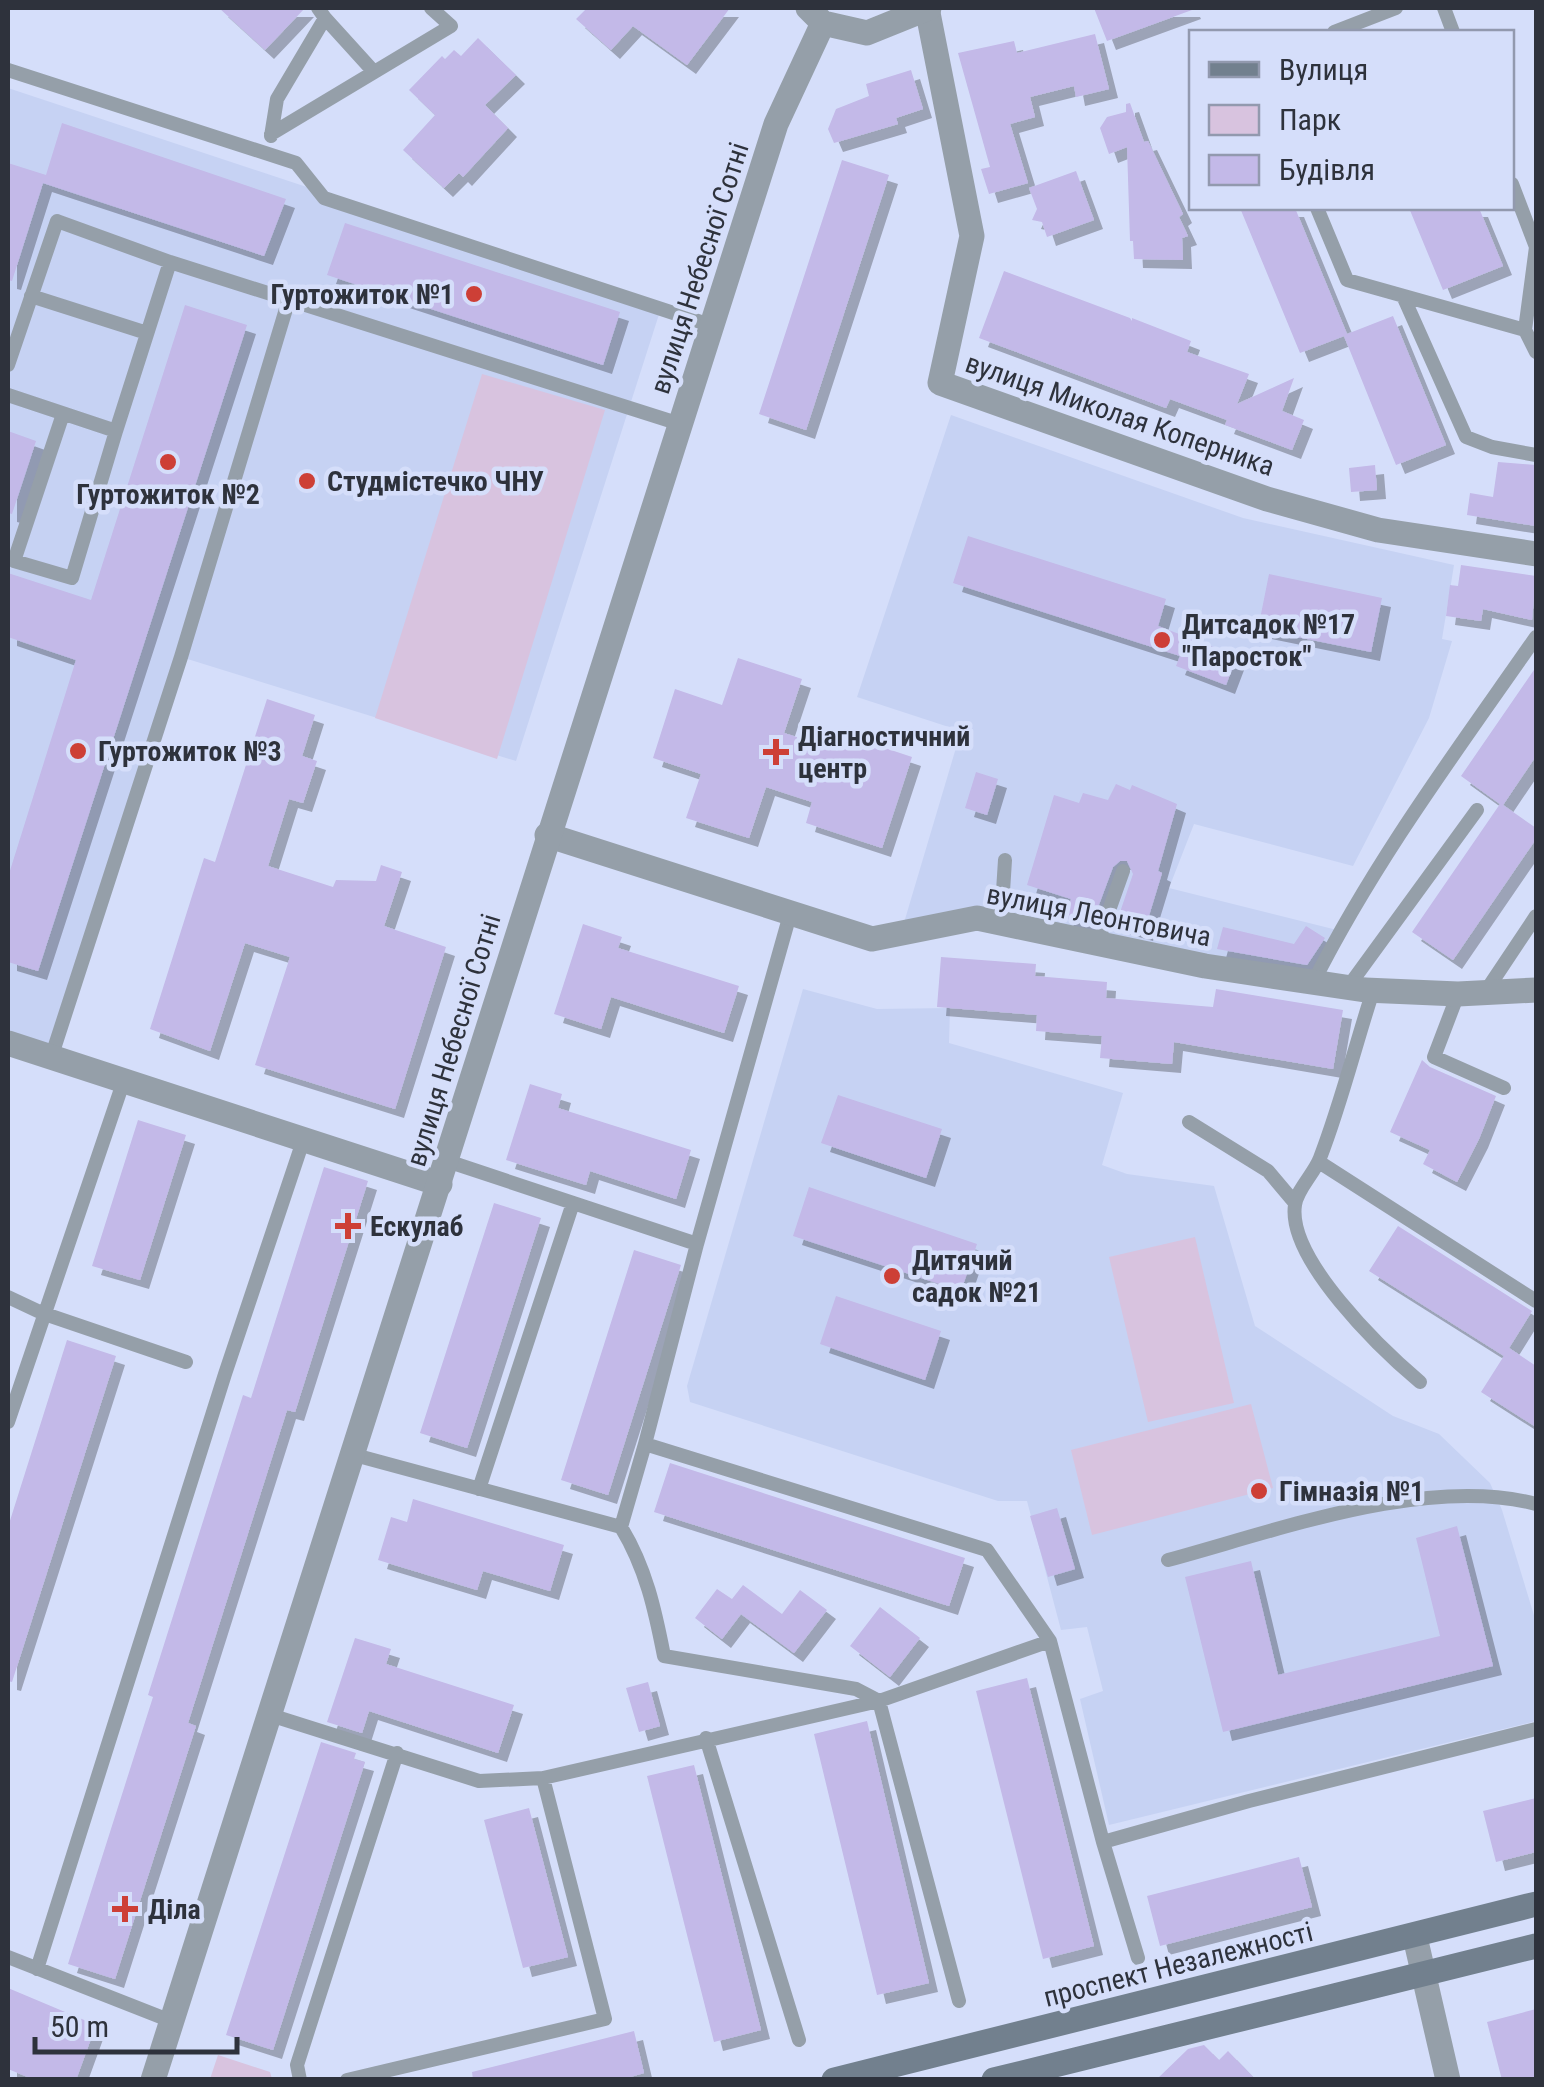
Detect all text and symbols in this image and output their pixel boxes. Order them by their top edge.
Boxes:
legend [1189,30,1514,210]
text: Вулиця [1279,52,1368,87]
text: Парк [1279,102,1341,137]
street label: вулиця Небесної Сотні [643,138,756,398]
text: Будівля [1279,152,1375,187]
place label: Гуртожиток №1 [270,278,454,311]
marker: Гуртожиток №1 [463,283,485,305]
street label: вулиця Миколая Коперника [961,346,1279,483]
marker: Гуртожиток №2 [157,451,179,473]
place label: Студмістечко ЧНУ [327,465,544,498]
marker: Студмістечко ЧНУ [296,470,318,492]
place label: Гуртожиток №2 [76,478,260,511]
place label: Дитсадок №17 "Паросток" [1182,608,1355,673]
marker: Дитсадок №17 "Паросток" [1151,629,1173,651]
place label: Діагностичний центр [798,720,970,785]
place label: Гуртожиток №3 [98,735,282,768]
marker: Діагностичний центр [763,739,789,765]
marker: Гуртожиток №3 [67,740,89,762]
street label: вулиця Леонтовича [984,878,1214,953]
street label: вулиця Небесної Сотні [399,910,508,1170]
place label: Ескулаб [370,1210,464,1243]
marker: Ескулаб [335,1213,361,1239]
place label: Дитячий садок №21 [912,1244,1041,1309]
marker: Дитячий садок №21 [881,1265,903,1287]
place label: Гімназія №1 [1279,1475,1424,1508]
marker: Гімназія №1 [1248,1480,1270,1502]
place label: Діла [148,1893,201,1926]
marker: Діла [112,1896,138,1922]
street label: проспект Незалежності [1040,1915,1316,2014]
scale bar [35,1992,238,2054]
text: 50 m [50,2009,109,2044]

